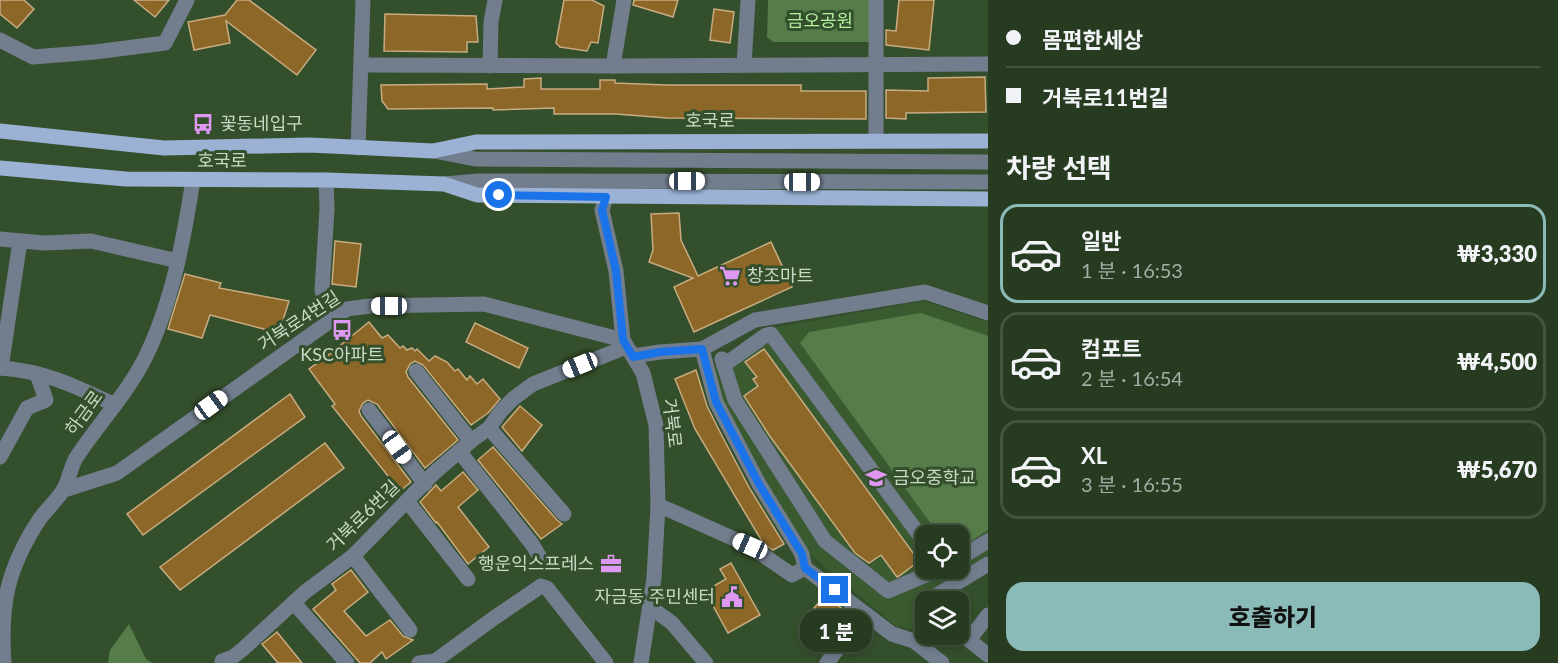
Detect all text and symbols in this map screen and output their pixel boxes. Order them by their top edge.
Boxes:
park label: 금오공원 [787,9,853,31]
text: 몸편한세상 [1042,26,1143,53]
text: 거북로11번길 [1042,84,1169,111]
street label: 호국로 [685,109,735,131]
bus stop icon: 꽃동네입구 [191,112,215,136]
place label: 꽃동네입구 [220,112,303,134]
street label: 호국로 [197,149,247,171]
text: 차량 선택 [1006,151,1112,184]
car [669,172,705,190]
car [784,173,820,191]
route start [485,181,512,208]
icon: car [1009,227,1063,281]
text: 일반 [1081,227,1121,254]
text: ₩3,330 [1456,240,1537,267]
text: 1 분 · 16:53 [1081,258,1183,282]
supermarket icon: 창조마트 [718,264,742,288]
place label: 창조마트 [747,264,813,286]
street label: 거북로4번길 [253,286,344,355]
car [371,297,407,315]
bus stop icon: KSC아파트 [330,318,354,342]
icon: car [1009,335,1063,389]
text: 컴포트 [1081,335,1142,362]
place label: KSC아파트 [300,343,384,365]
text: ₩4,500 [1456,348,1537,375]
car [560,350,600,380]
text: 2 분 · 16:54 [1081,366,1183,390]
street label: 하금로 [60,386,107,439]
car [191,387,231,423]
street label: 거북로 [659,397,687,449]
car [379,427,415,467]
text: XL [1081,442,1107,469]
icon: car [1009,443,1063,497]
text: ₩5,670 [1456,456,1537,483]
school or university icon: 금오중학교 [864,466,888,490]
place label: 금오중학교 [893,466,976,488]
text: 3 분 · 16:55 [1081,472,1183,496]
street label: 거북로6번길 [321,475,403,556]
map controls [915,525,969,645]
button: locate [915,525,969,579]
car [730,530,770,562]
place label: 행운익스프레스 [478,552,594,574]
office icon: 행운익스프레스 [599,552,623,576]
route end [821,576,848,603]
button: 호출하기 [1006,582,1540,651]
place label: 자금동 주민센터 [594,585,715,607]
public building icon: 자금동 주민센터 [720,585,744,609]
button: layers [915,591,969,645]
callout: 1 분 [799,611,871,653]
text: 1 분 [819,619,853,643]

